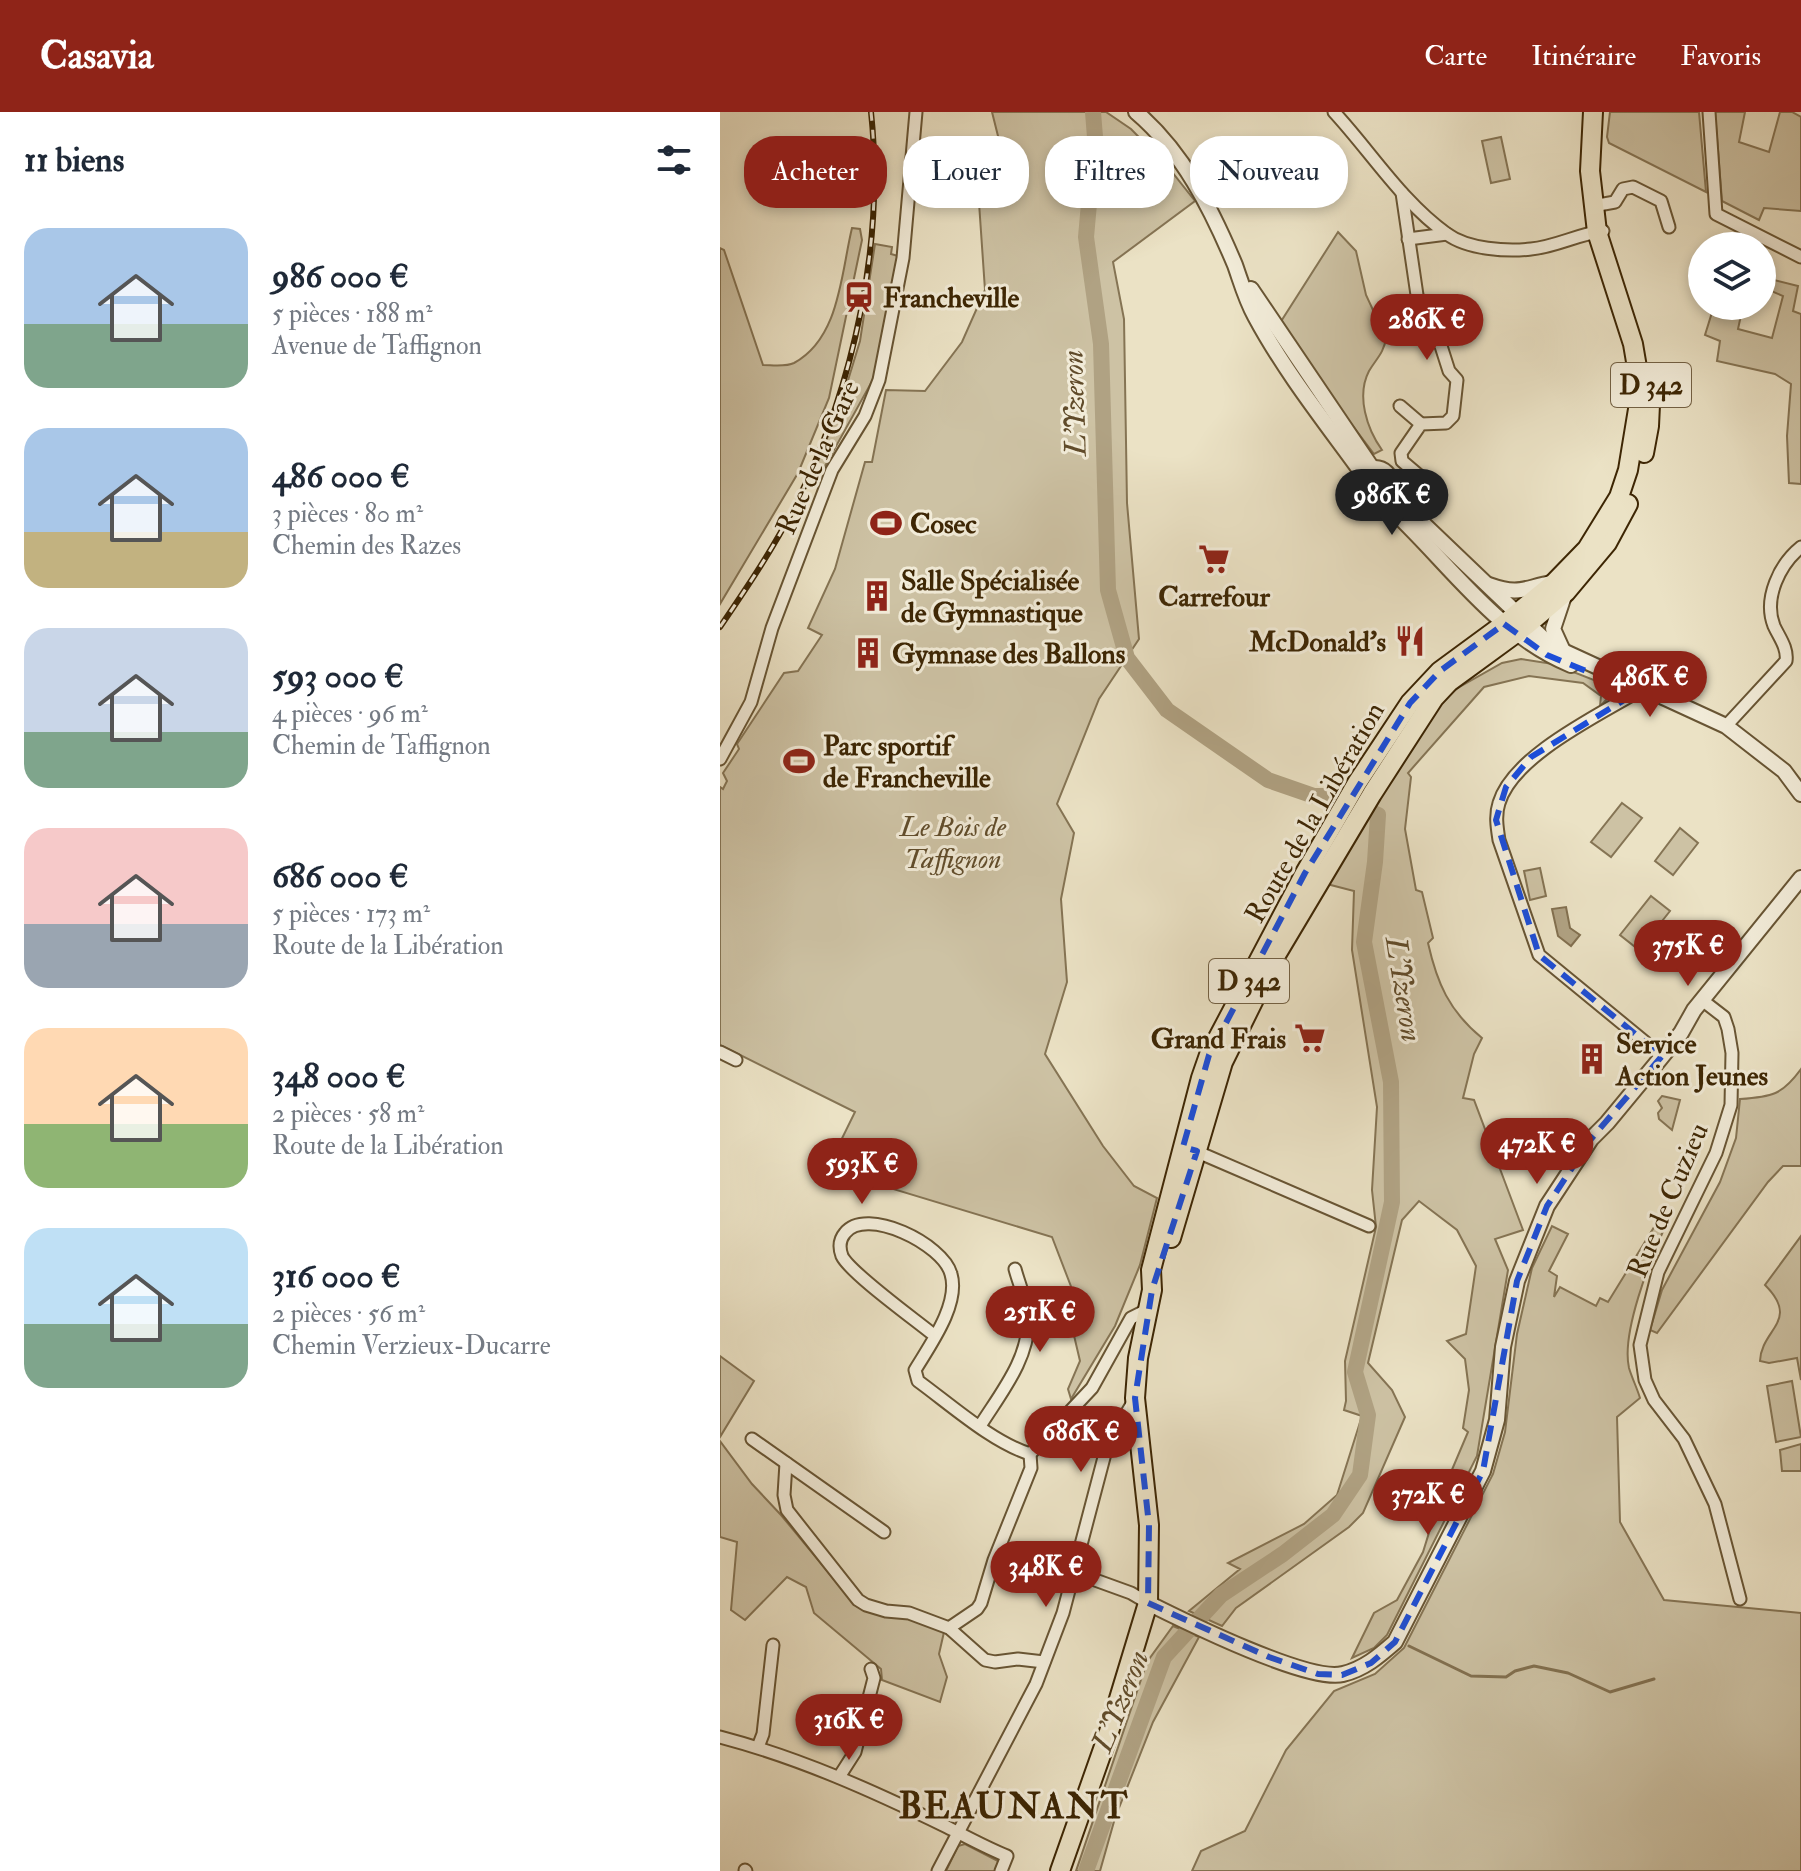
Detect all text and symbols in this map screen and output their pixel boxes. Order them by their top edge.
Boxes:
text: Casavia [40,32,153,80]
text: Carte [1424,39,1487,74]
text: Itinéraire [1531,39,1636,74]
text: Favoris [1680,39,1761,74]
chip: Acheter [744,136,887,208]
chip: Louer [903,136,1029,208]
chip: Filtres [1045,136,1174,208]
chip: Nouveau [1190,136,1348,208]
icon: filters [652,138,696,182]
text: 11 biens [24,139,124,182]
map controls [1688,232,1776,320]
button: layers [1688,232,1776,320]
text: 986 000 € [272,255,409,298]
icon: home [88,260,184,356]
station icon: Francheville [842,280,876,314]
place label: Francheville [883,281,1020,316]
pin: 286K € [1362,294,1492,362]
text: 5 pièces · 188 m² [272,298,433,330]
text: 286K € [1388,304,1466,336]
text: Avenue de Taffignon [272,330,482,362]
water label: L'Yzeron [1054,349,1095,458]
road number: D 342 [1611,363,1691,407]
street label: Rue de la Gare [769,375,868,540]
text: 486 000 € [272,455,410,498]
icon: home [88,460,184,556]
pin: 986K € [1327,469,1457,537]
text: 986K € [1353,479,1431,511]
text: 3 pièces · 80 m² [272,498,423,530]
sports icon: Cosec [869,506,903,540]
place label: Cosec [910,507,977,542]
text: Chemin des Razes [272,530,461,562]
supermarket icon: Carrefour [1197,542,1231,576]
place label: Salle Spécialisée de Gymnastique [901,564,1083,631]
building icon: Salle Spécialisée de Gymnastique [860,579,894,613]
place label: Carrefour [1158,580,1270,615]
restaurant icon: McDonald's [1393,624,1427,658]
place label: McDonald's [1248,625,1386,660]
building icon: Gymnase des Ballons [851,636,885,670]
place label: Gymnase des Ballons [892,637,1126,672]
pin: 486K € [1585,651,1715,719]
text: 593 000 € [272,655,404,698]
icon: home [88,660,184,756]
text: 486K € [1611,661,1689,693]
street label: Route de la Libération [1238,696,1393,930]
text: 4 pièces · 96 m² [272,698,428,730]
place label: Parc sportif de Francheville [823,729,991,796]
text: Chemin de Taffignon [272,730,491,762]
sports icon: Parc sportif de Francheville [782,744,816,778]
park label: Le Bois de Taffignon [899,810,1007,877]
text: 686 000 € [272,855,409,898]
icon: home [88,860,184,956]
text: 5 pièces · 173 m² [272,898,430,930]
pin: 375K € [1623,920,1753,988]
text: Route de la Libération [272,930,504,962]
text: 375K € [1652,930,1724,962]
water label: L'Yzeron [1377,933,1430,1044]
road number: D 342 [1209,959,1289,1003]
supermarket icon: Grand Frais [1293,1021,1327,1055]
place label: Grand Frais [1151,1022,1286,1057]
place label: Service Action Jeunes [1615,1027,1768,1094]
building icon: Service Action Jeunes [1575,1042,1609,1076]
text: 348 000 € [272,1055,406,1098]
icon: home [88,1060,184,1156]
text: 2 pièces · 58 m² [272,1098,424,1130]
pin: 472K € [1472,1118,1602,1186]
street label: Rue de Cuzieu [1620,1118,1717,1283]
text: 472K € [1498,1128,1576,1160]
text: Route de la Libération [272,1130,504,1162]
pin: 593K € [797,1138,927,1206]
text: 593K € [825,1148,899,1180]
text: 316 000 € [272,1255,401,1298]
icon: home [88,1260,184,1356]
pin: 251K € [975,1286,1105,1354]
text: 251K € [1004,1296,1076,1328]
text: 2 pièces · 56 m² [272,1298,425,1330]
text: Chemin Verzieux-Ducarre [272,1330,551,1362]
pin: 686K € [1016,1406,1146,1474]
text: 686K € [1042,1416,1120,1448]
pin: 372K € [1363,1469,1493,1537]
text: 372K € [1391,1479,1465,1511]
pin: 348K € [981,1541,1111,1609]
text: 348K € [1009,1551,1083,1583]
water label: L'Yzeron [1083,1645,1157,1758]
pin: 316K € [784,1694,914,1762]
text: 316K € [813,1704,885,1736]
district label: BEAUNANT [898,1784,1130,1829]

